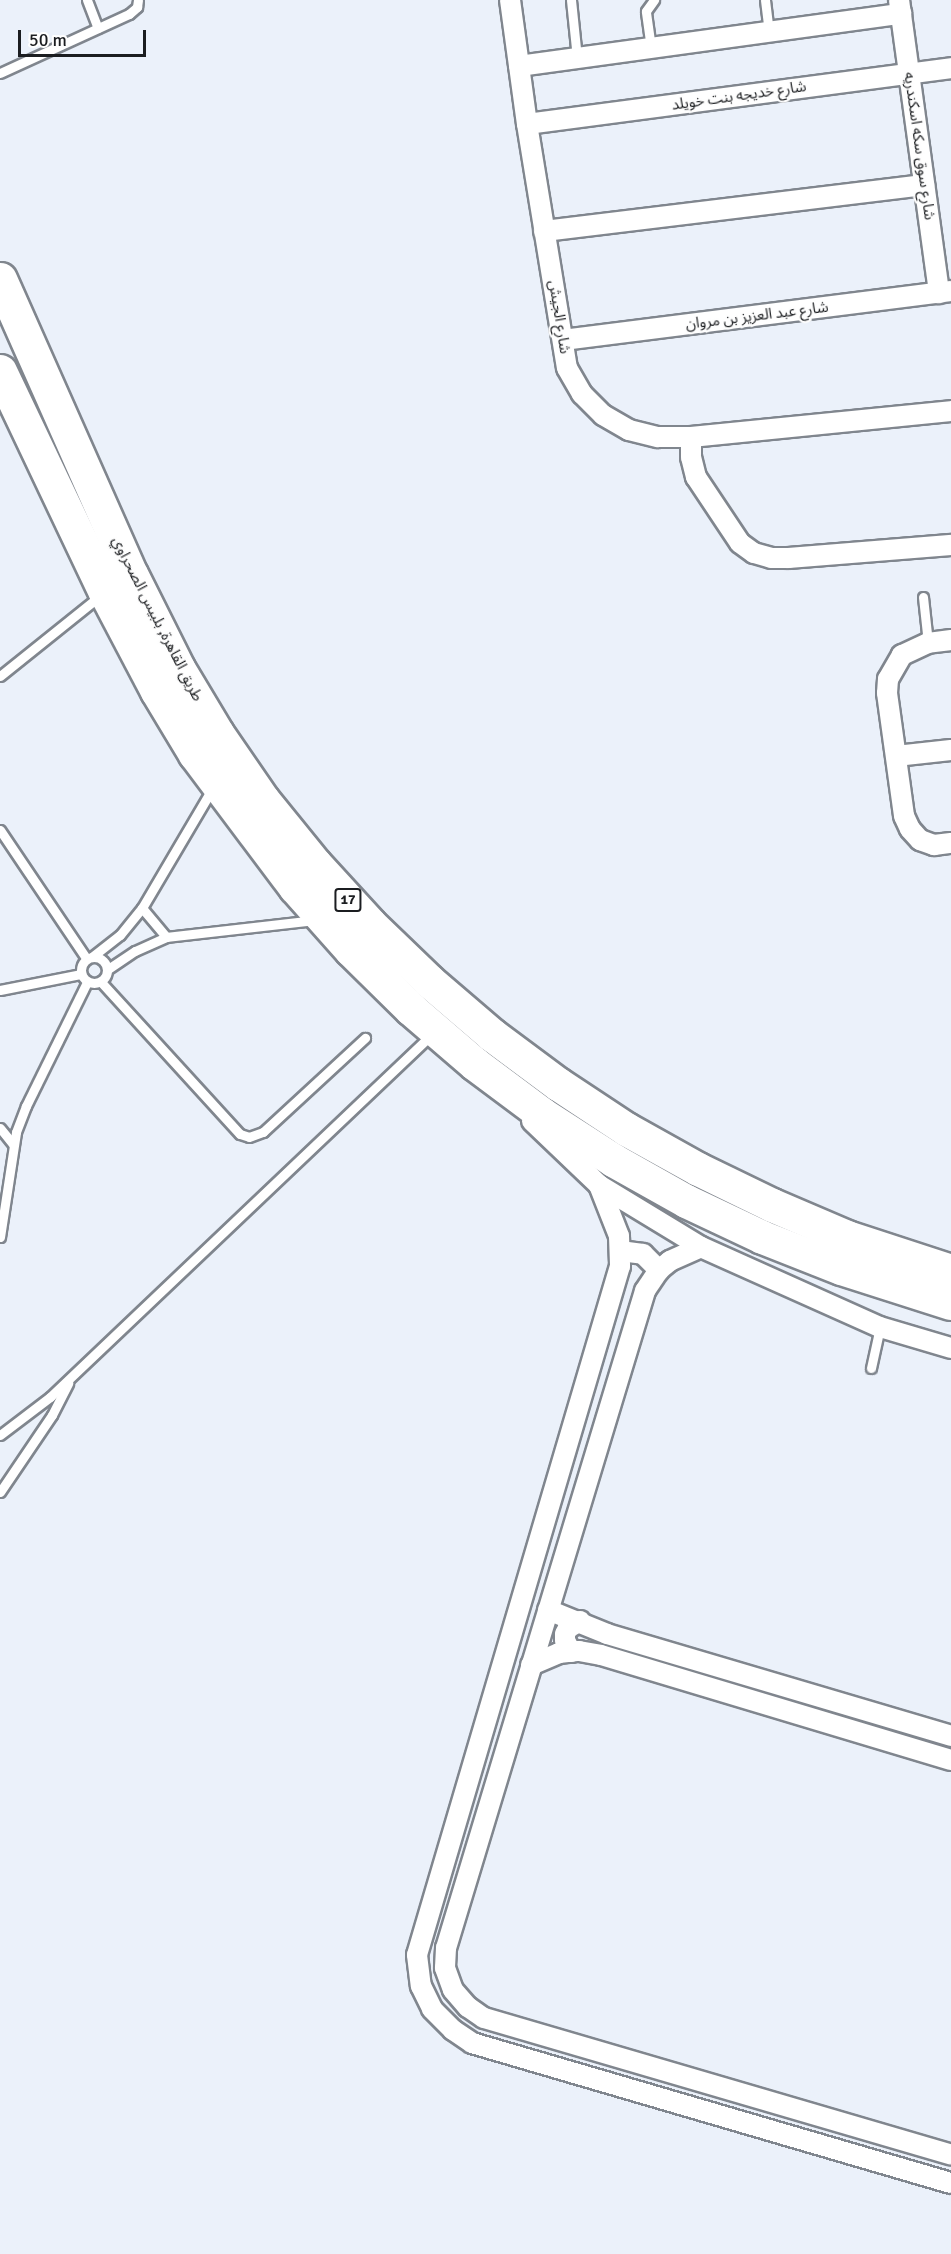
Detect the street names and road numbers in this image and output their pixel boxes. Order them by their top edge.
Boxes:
street label: شارع سوق سكه اسكندريه [900,71,938,221]
street label: شارع خديجه بنت خويلد [671,78,807,114]
street label: شارع الجيش [544,279,574,355]
street label: شارع عبد العزيز بن مروان [685,298,829,334]
street label: طريق القاهرة, بلبيس الصحراوي [108,534,206,704]
road number: 17 [333,889,363,911]

